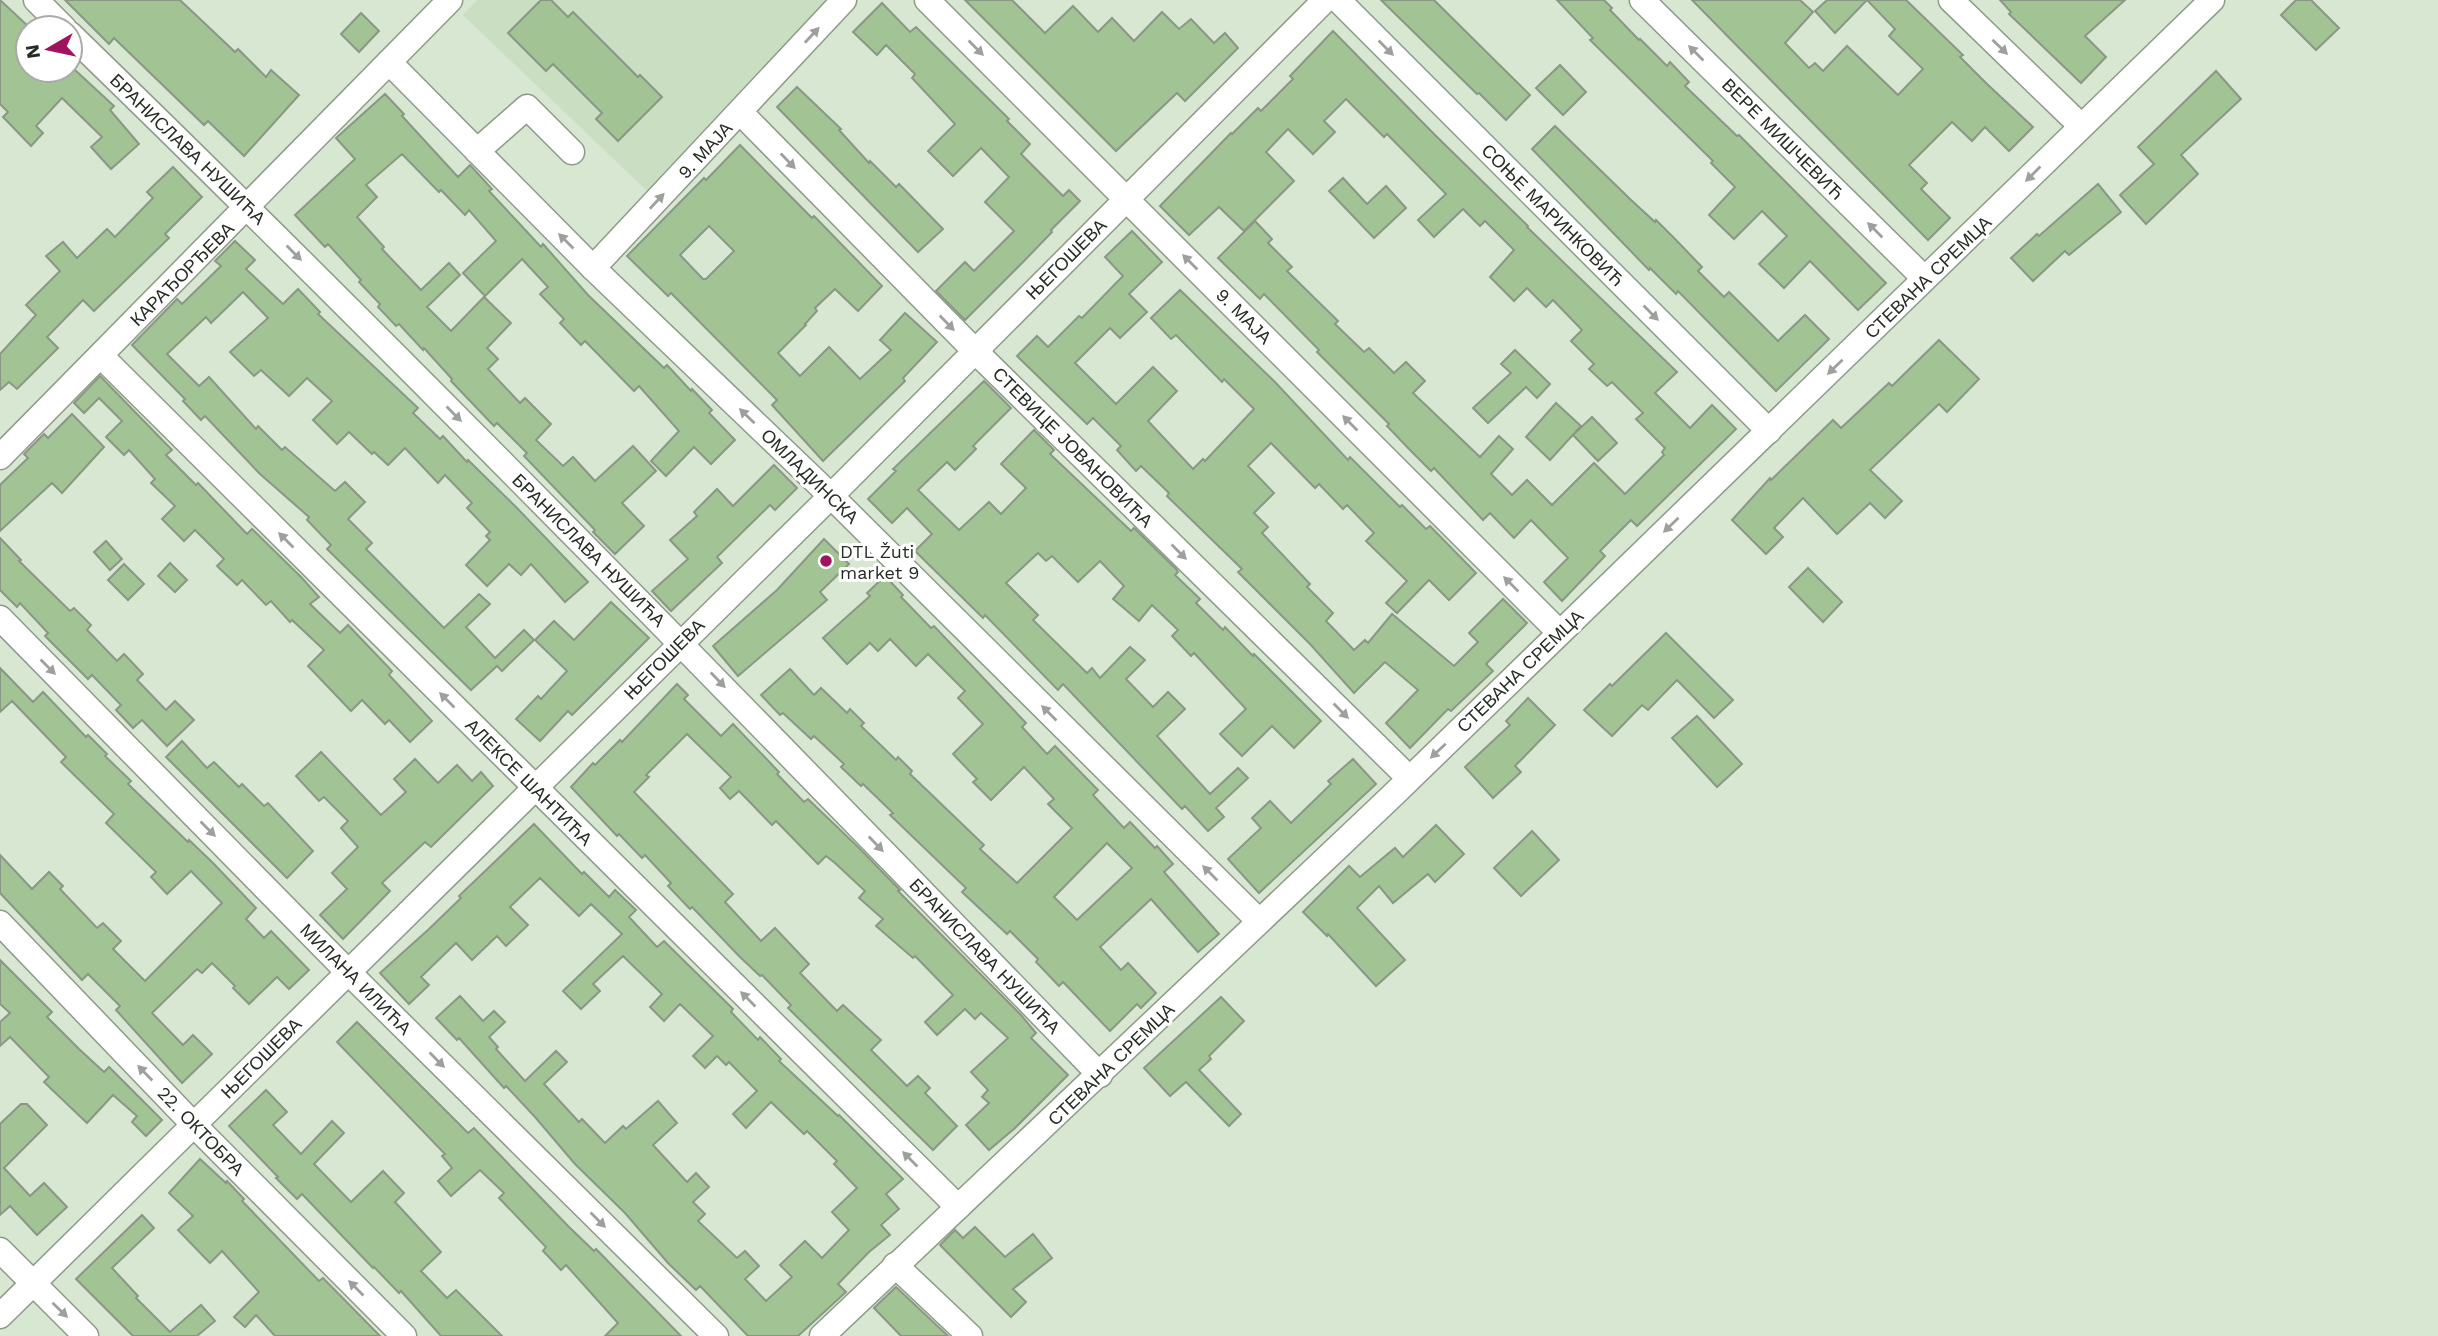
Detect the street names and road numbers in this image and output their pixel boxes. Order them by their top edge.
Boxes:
street label: БРАНИСЛАВА НУШИЋА [106,69,270,229]
street label: ВЕРЕ МИШЧЕВИЋ [1718,74,1848,204]
street label: 9. МАЈА [674,117,736,183]
street label: СОЊЕ МАРИНКОВИЋ [1478,140,1628,290]
street label: СТЕВАНА СРЕМЦА [1861,211,1995,343]
street label: ЊЕГОШЕВА [1022,215,1110,303]
street label: КАРАЂОРЂЕВА [126,218,238,330]
street label: 9. МАЈА [1212,284,1276,348]
street label: СТЕВИЦЕ ЈОВАНОВИЋА [989,363,1157,531]
street label: ОМЛАДИНСКА [757,424,863,528]
street label: БРАНИСЛАВА НУШИЋА [508,469,670,631]
street label: СТЕВАНА СРЕМЦА [1453,605,1587,737]
street label: ЊЕГОШЕВА [620,615,708,703]
street label: АЛЕКСЕ ШАНТИЋА [461,714,597,850]
street label: БРАНИСЛАВА НУШИЋА [905,874,1065,1038]
street label: МИЛАНА ИЛИЋА [296,919,416,1039]
street label: СТЕВАНА СРЕМЦА [1044,998,1178,1130]
street label: ЊЕГОШЕВА [217,1014,305,1102]
street label: 22. ОКТОБРА [153,1082,249,1180]

